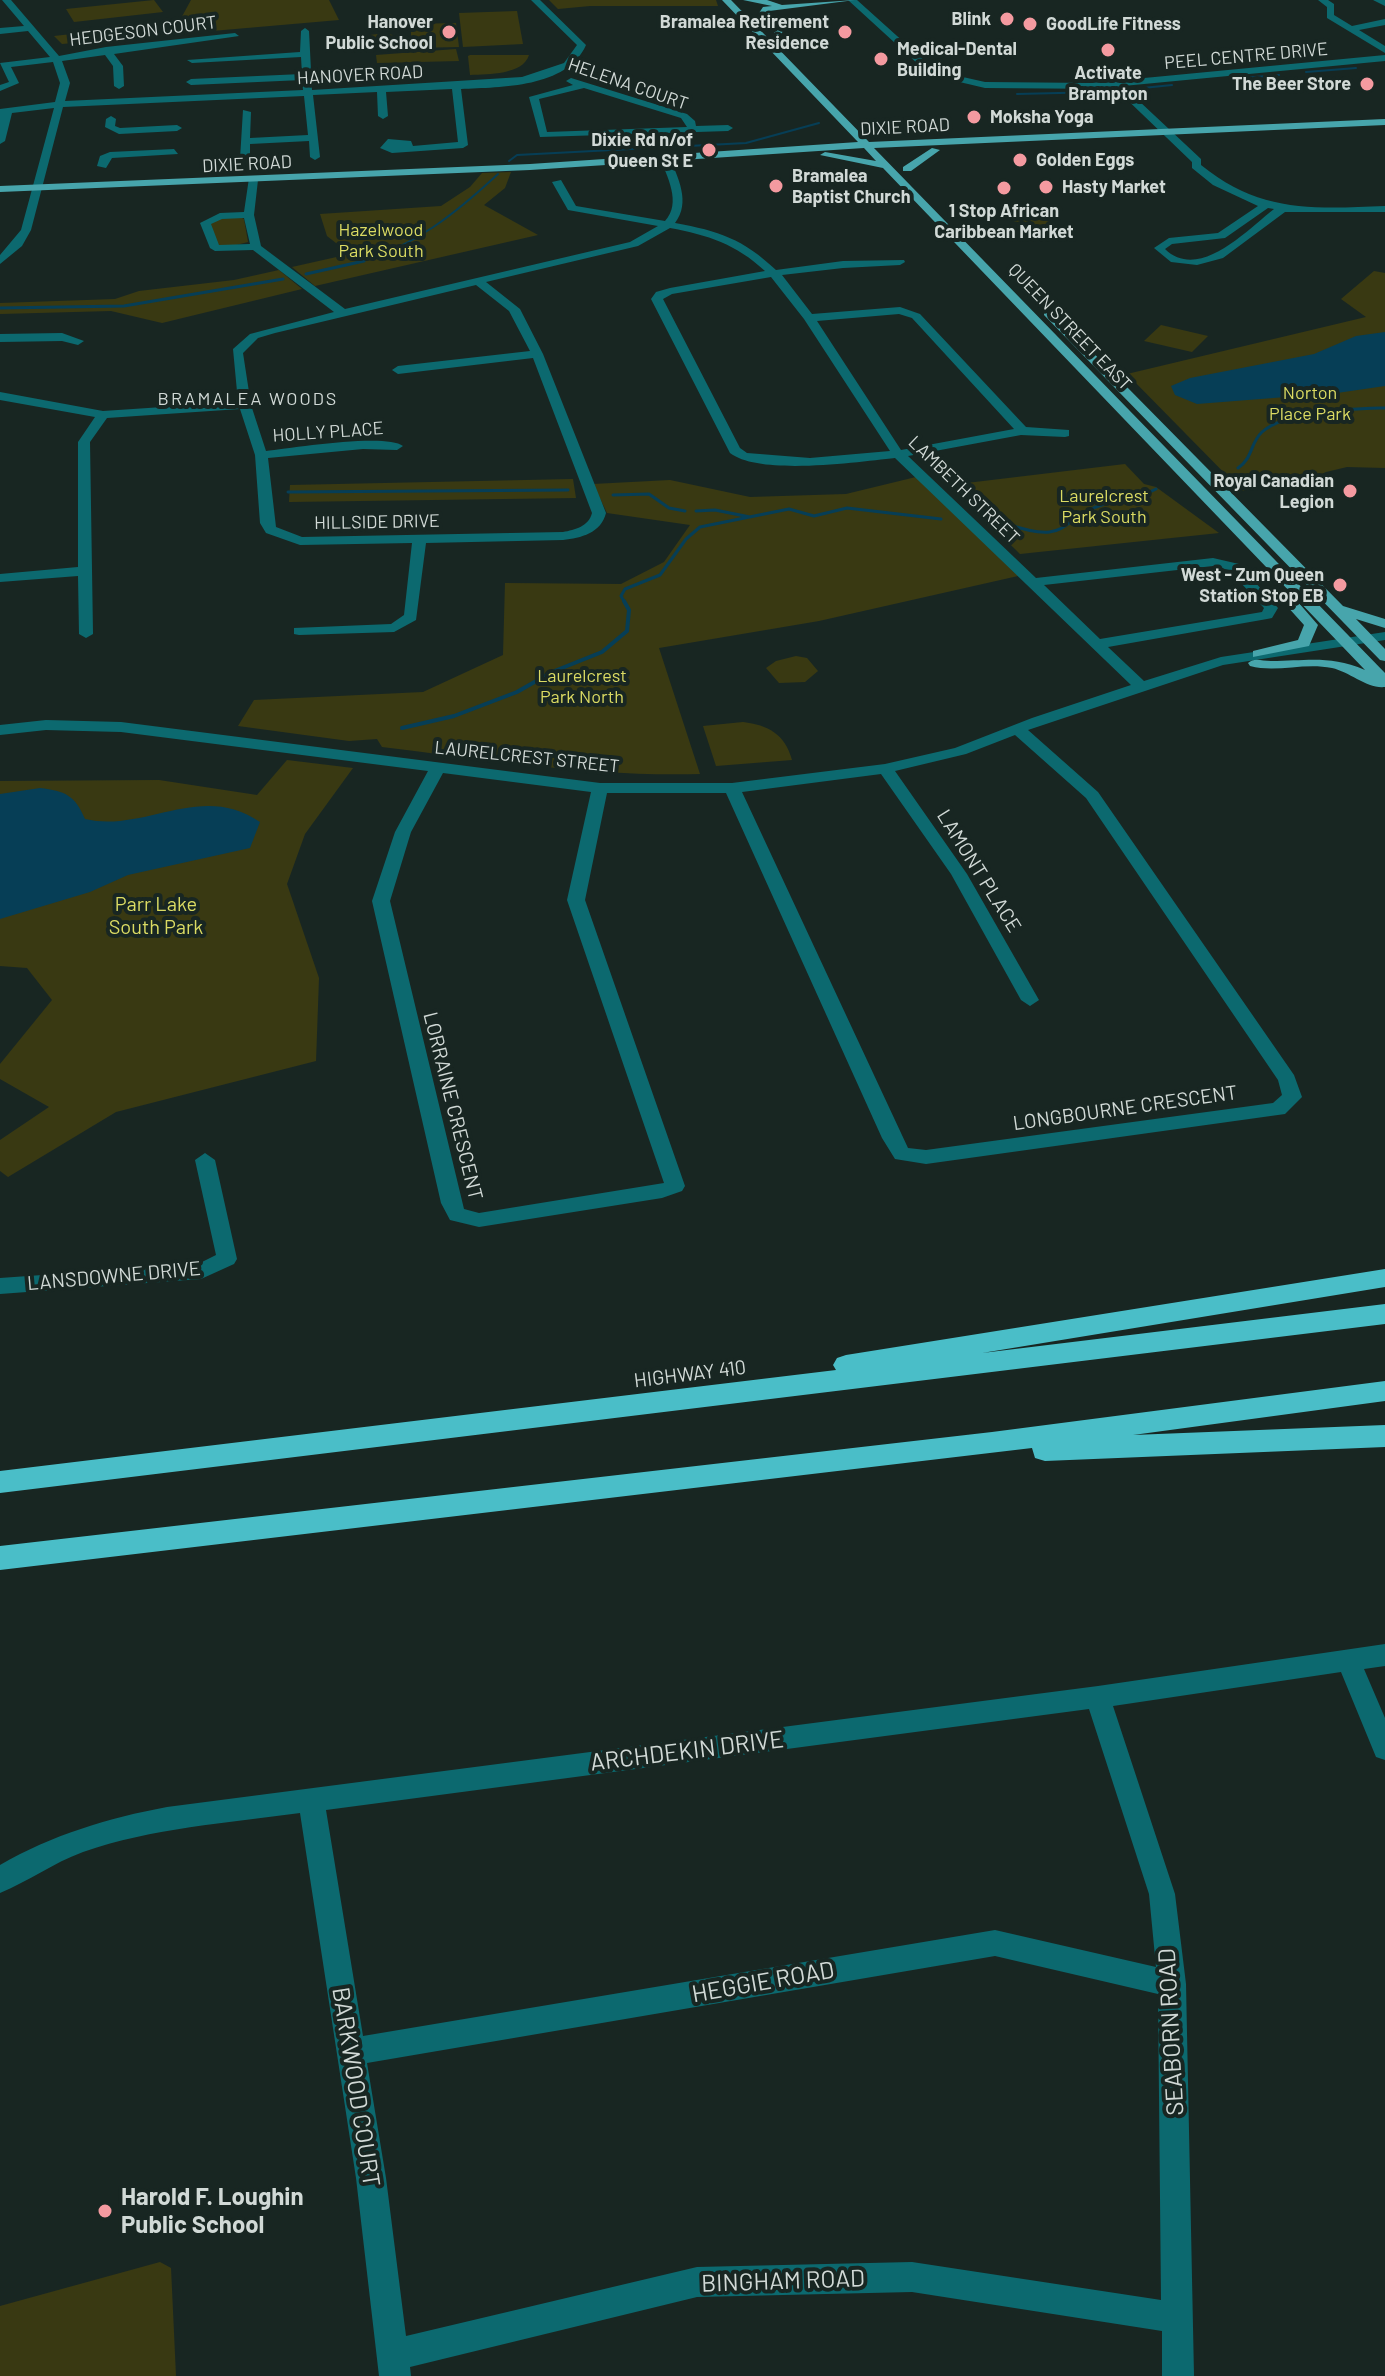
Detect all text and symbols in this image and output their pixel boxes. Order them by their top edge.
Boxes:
place label: Blink [951,8,991,30]
marker: Blink [998,10,1016,28]
street label: HEDGESON COURT [68,11,218,51]
place label: Hanover Public School [325,11,433,54]
place label: Bramalea Retirement Residence [660,11,829,54]
place label: GoodLife Fitness [1046,13,1181,35]
marker: GoodLife Fitness [1021,15,1039,33]
marker: Hanover Public School [440,23,458,41]
marker: Bramalea Retirement Residence [836,23,854,41]
place label: Medical-Dental Building [897,38,1017,80]
street label: PEEL CENTRE DRIVE [1163,38,1329,74]
marker: Activate Brampton [1099,41,1117,59]
marker: Medical-Dental Building [872,50,890,68]
street label: HELENA COURT [565,53,691,115]
street label: HANOVER ROAD [296,61,424,89]
place label: Activate Brampton [1068,62,1148,104]
place label: The Beer Store [1232,73,1351,95]
marker: The Beer Store [1358,75,1376,93]
place label: Moksha Yoga [990,106,1093,128]
marker: Moksha Yoga [965,108,983,126]
street label: DIXIE ROAD [860,114,950,140]
place label: Dixie Rd n/of Queen St E [591,129,693,172]
marker: Dixie Rd n/of Queen St E [700,141,718,159]
place label: Golden Eggs [1036,149,1134,171]
street label: DIXIE ROAD [202,151,292,177]
marker: Golden Eggs [1011,151,1029,169]
place label: Bramalea Baptist Church [792,165,910,208]
place label: Hasty Market [1062,176,1166,198]
marker: Bramalea Baptist Church [767,177,785,195]
marker: Hasty Market [1037,178,1055,196]
marker: 1 Stop African Caribbean Market [995,179,1013,197]
place label: 1 Stop African Caribbean Market [934,200,1074,242]
park label: Hazelwood Park South [338,219,424,262]
street label: QUEEN STREET EAST [1004,259,1136,395]
park label: Norton Place Park [1269,382,1351,424]
district label: BRAMALEA WOODS [158,388,338,410]
street label: HOLLY PLACE [272,417,384,447]
street label: LAMBETH STREET [904,432,1024,548]
place label: Royal Canadian Legion [1214,470,1334,512]
marker: Royal Canadian Legion [1341,482,1359,500]
park label: Laurelcrest Park South [1059,485,1149,528]
street label: HILLSIDE DRIVE [314,510,440,534]
place label: West - Zum Queen Station Stop EB [1181,564,1324,606]
marker: West - Zum Queen Station Stop EB [1331,576,1349,594]
park label: Laurelcrest Park North [537,665,627,708]
street label: LAURELCREST STREET [433,737,621,777]
street label: LAMONT PLACE [932,805,1026,937]
park label: Parr Lake South Park [109,892,203,939]
street label: LORRAINE CRESCENT [418,1010,488,1202]
street label: LONGBOURNE CRESCENT [1011,1080,1239,1136]
street label: LANSDOWNE DRIVE [26,1256,202,1296]
street label: HIGHWAY 410 [633,1355,747,1393]
street label: ARCHDEKIN DRIVE [589,1725,785,1777]
street label: SEABORN ROAD [1152,1947,1190,2117]
street label: HEGGIE ROAD [690,1955,836,2009]
street label: BARKWOOD COURT [326,1985,386,2189]
place label: Harold F. Loughin Public School [121,2183,304,2239]
marker: Harold F. Loughin Public School [96,2202,114,2220]
street label: BINGHAM ROAD [701,2264,865,2298]

